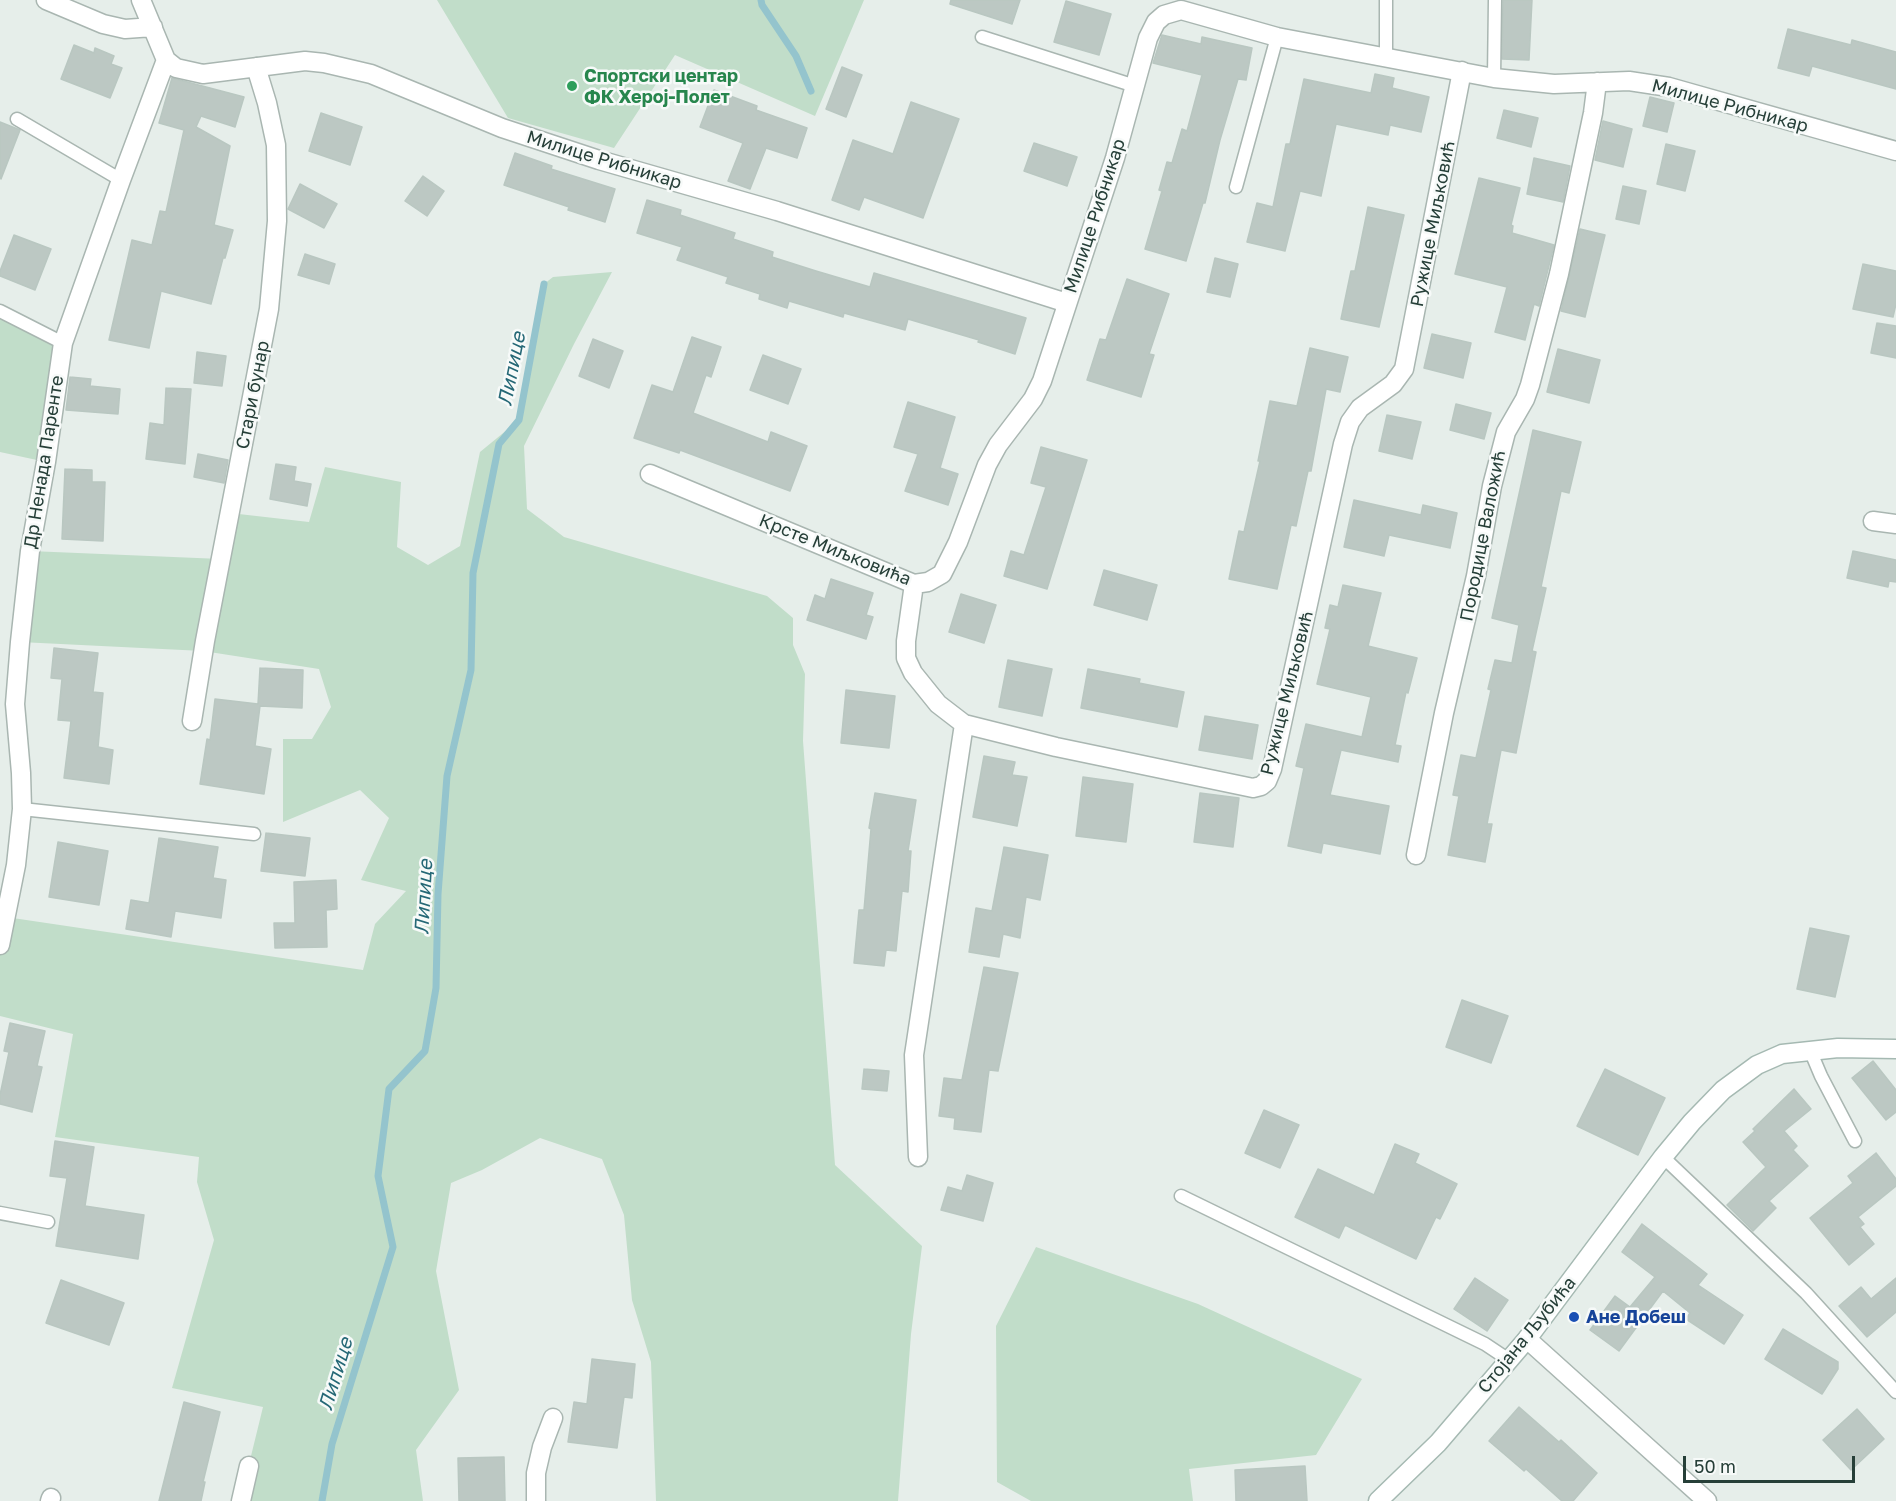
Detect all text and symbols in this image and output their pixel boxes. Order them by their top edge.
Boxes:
place label: Спортски центар ФК Херој-Полет [584,65,738,107]
street label: Милице Рибникар [1649,75,1811,137]
marker: Спортски центар ФК Херој-Полет [565,79,579,93]
street label: Милице Рибникар [524,126,684,194]
street label: Милице Рибникар [1060,136,1130,296]
street label: Ружице Миљковић [1406,139,1460,309]
water label: Липице [493,330,531,408]
street label: Стари бунар [232,339,274,451]
street label: Др Ненада Паренте [20,374,68,550]
street label: Породице Валожић [1456,449,1510,623]
street label: Крсте Миљковића [756,510,914,590]
street label: Ружице Миљковић [1256,609,1318,777]
water label: Липице [410,859,438,935]
street label: Стојана Љубића [1473,1272,1581,1398]
place label: Ане Добеш [1586,1306,1686,1328]
marker: Ане Добеш [1567,1310,1581,1324]
water label: Липице [314,1335,358,1413]
scale bar [1686,1444,1858,1482]
text: 50 m [1694,1455,1736,1477]

